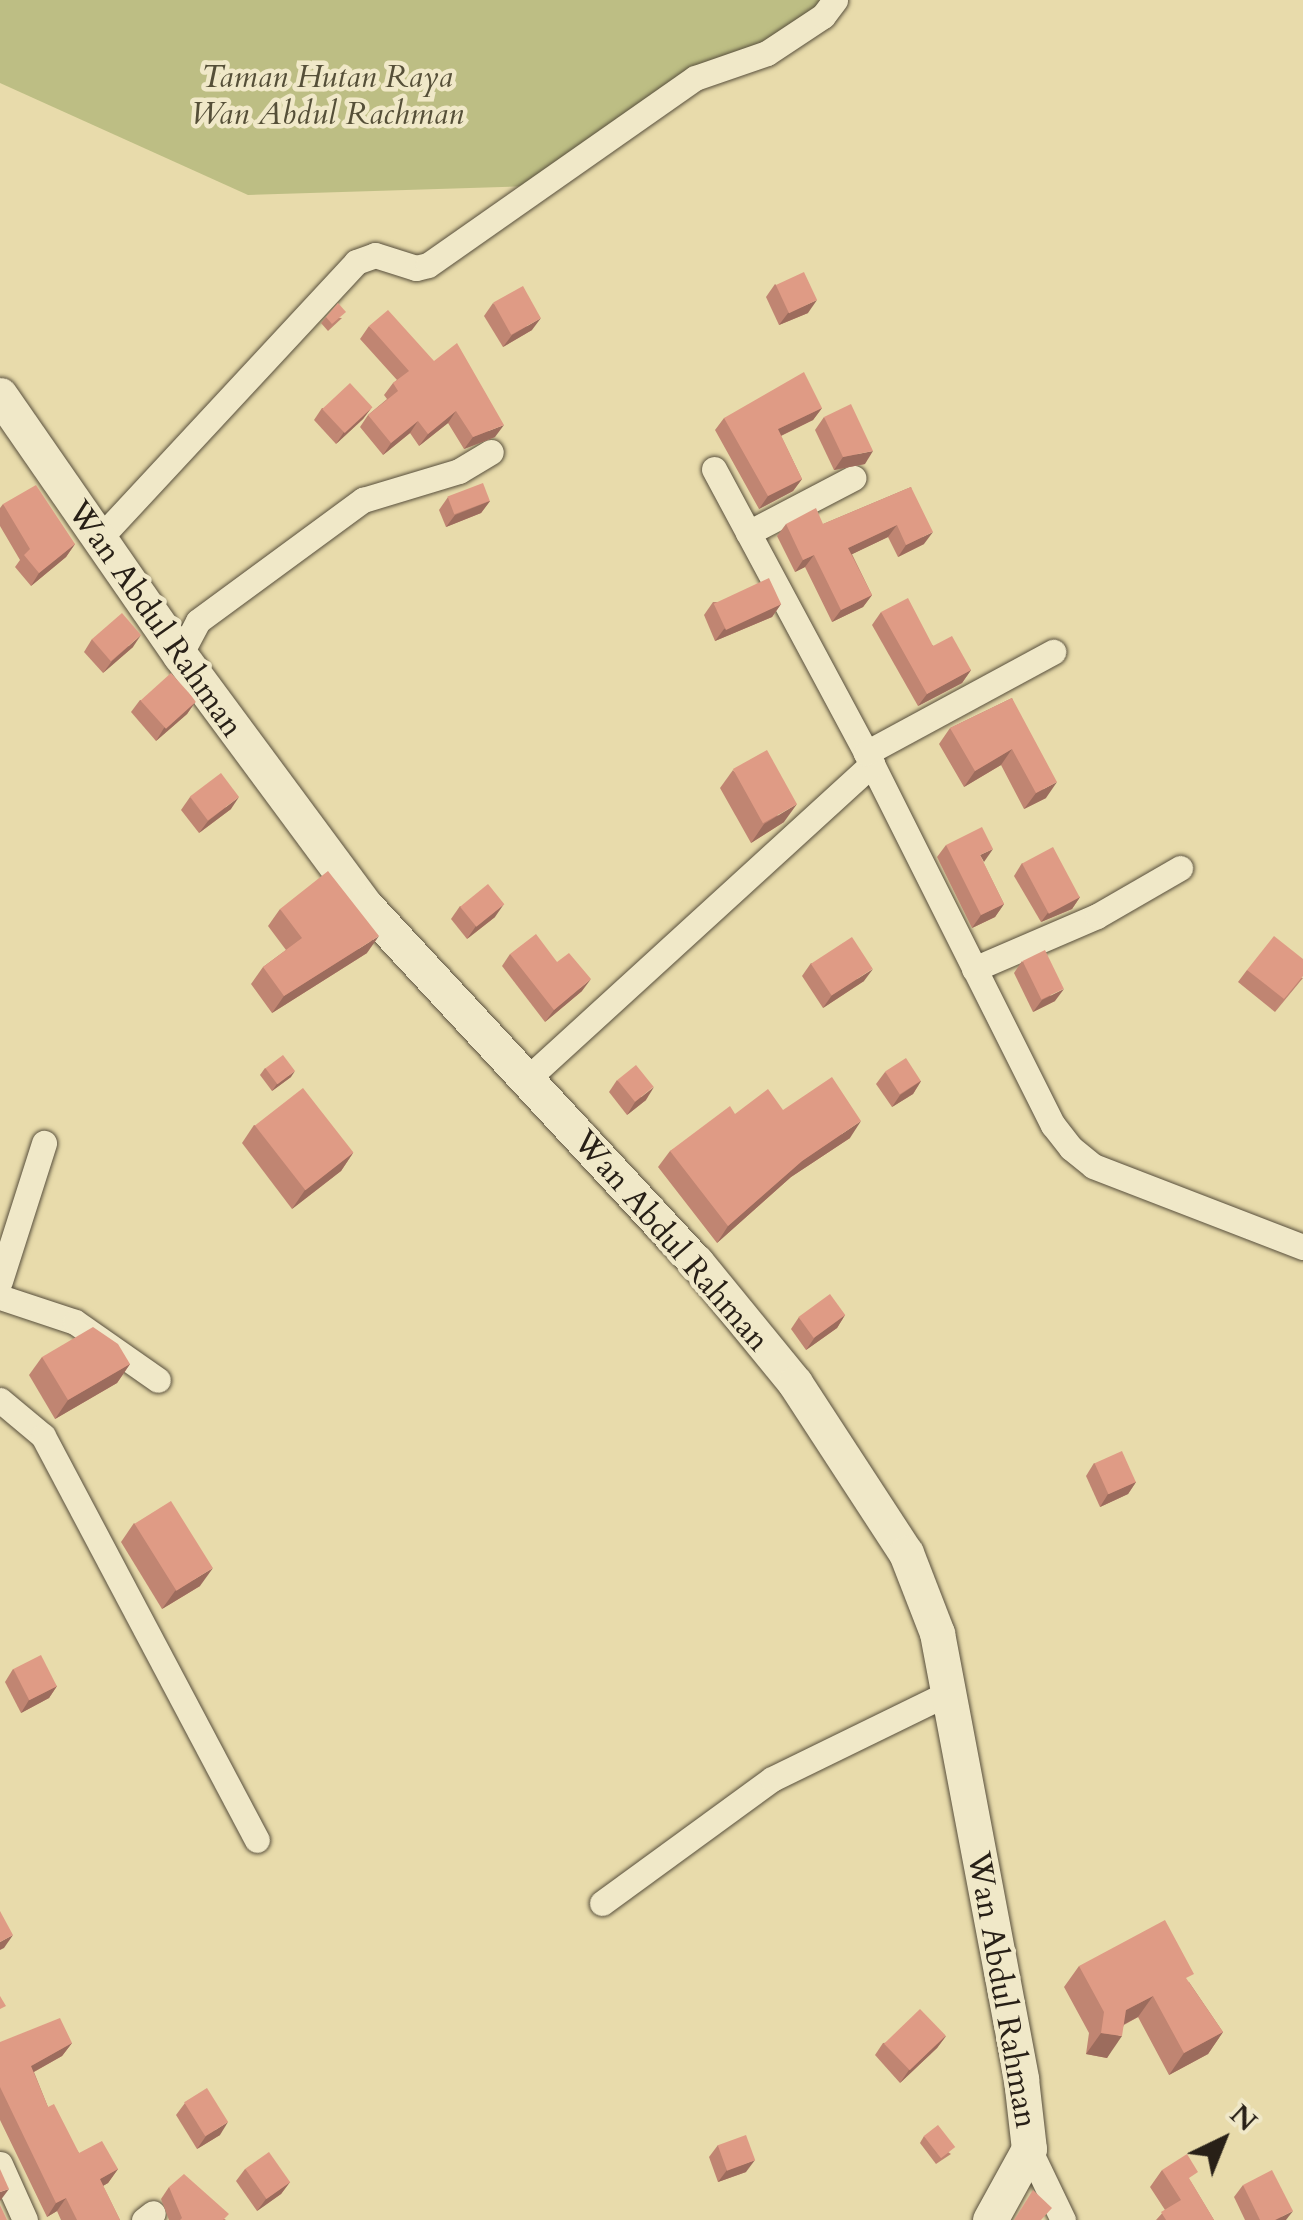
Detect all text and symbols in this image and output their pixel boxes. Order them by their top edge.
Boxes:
park label: Taman Hutan Raya Wan Abdul Rachman [190,59,464,134]
street label: Wan Abdul Rahman [59,493,251,745]
street label: Wan Abdul Rahman [565,1123,777,1359]
street label: Wan Abdul Rahman [959,1849,1045,2131]
north arrow [1173,2090,1273,2190]
text: N [1222,2096,1265,2140]

